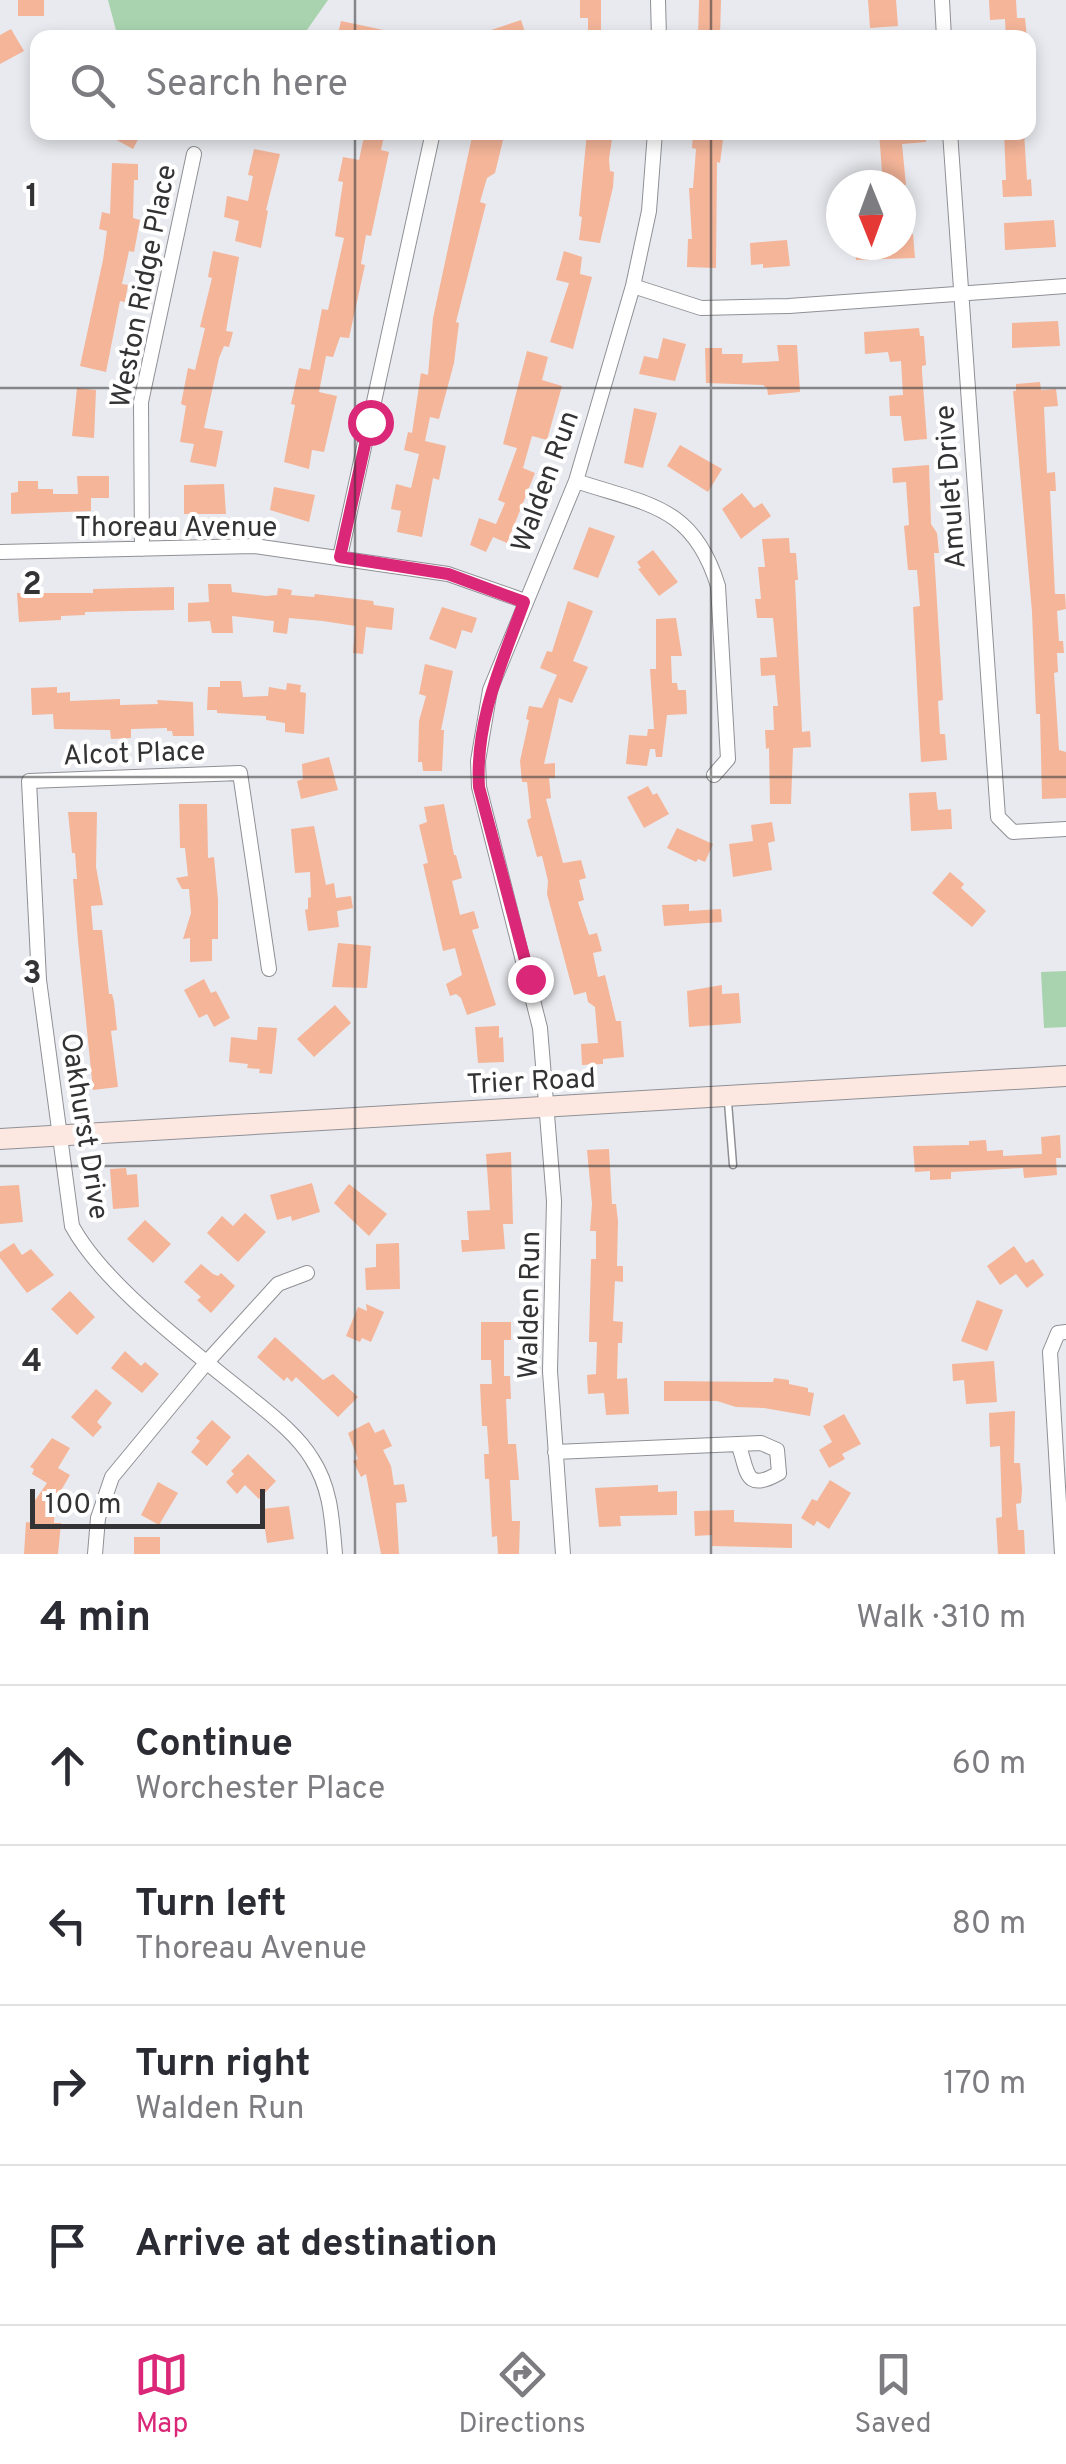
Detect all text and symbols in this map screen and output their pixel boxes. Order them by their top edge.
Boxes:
search box [30,30,1036,140]
icon: search [65,58,120,113]
text: Search here [145,61,348,110]
street label: Weston Ridge Place [104,162,186,411]
north arrow [826,170,916,260]
text: 1 [26,178,38,218]
route start [348,400,394,446]
street label: Amulet Drive [928,404,976,570]
street label: Walden Run [505,406,589,558]
street label: Thoreau Avenue [75,511,277,547]
text: 2 [22,566,42,606]
street label: Alcot Place [62,735,206,775]
text: 3 [22,955,42,995]
route end [508,957,554,1003]
street label: Oakhurst Drive [51,1031,116,1222]
street label: Trier Road [466,1062,597,1104]
street label: Walden Run [512,1231,550,1379]
text: 4 [22,1343,42,1383]
scale bar [30,1484,265,1528]
text: 100 m [45,1488,121,1524]
text: 4 min [40,1593,151,1646]
text: Walk · 310 m [856,1599,1026,1639]
text: Continue [135,1721,293,1770]
icon: ahead [40,1738,95,1793]
text: 60 m [952,1745,1026,1785]
text: Worchester Place [135,1770,385,1810]
text: Turn left [135,1881,287,1930]
icon: left [40,1898,95,1953]
text: 80 m [952,1905,1026,1945]
text: Thoreau Avenue [135,1930,367,1970]
text: Turn right [135,2041,310,2090]
icon: right [40,2058,95,2113]
text: 170 m [943,2065,1026,2105]
text: Walden Run [135,2090,304,2130]
icon: arrive [40,2218,95,2273]
text: Arrive at destination [135,2221,498,2270]
tab: Map [134,2347,189,2443]
tab: Directions [458,2347,586,2443]
tab: Saved [855,2347,932,2443]

